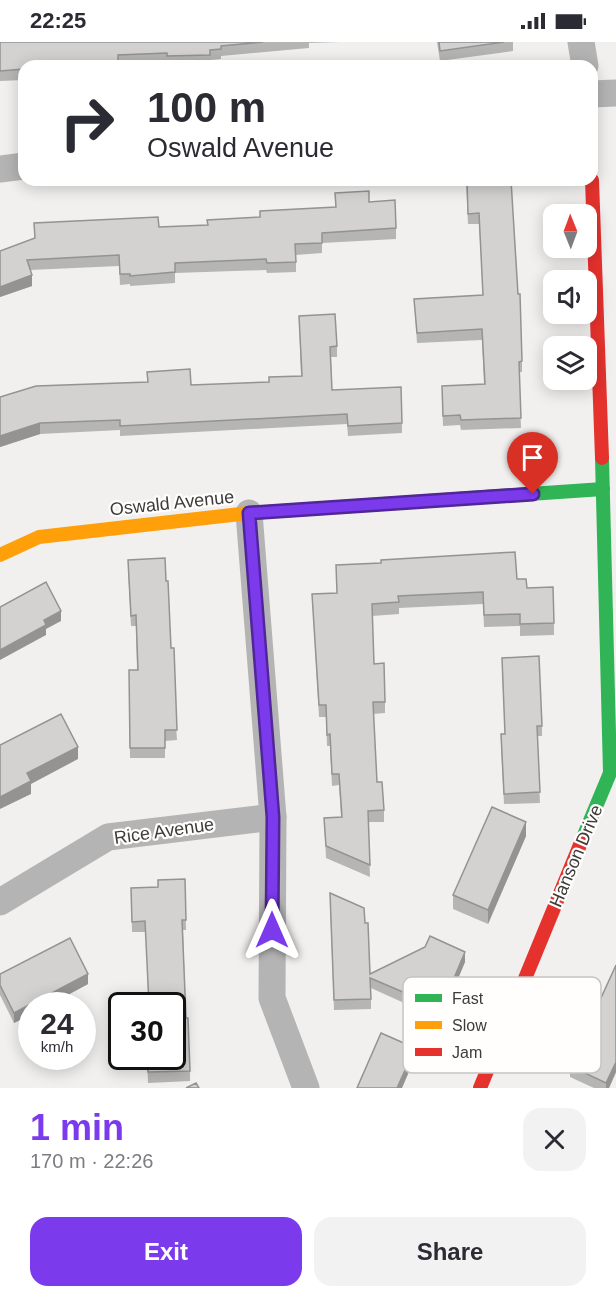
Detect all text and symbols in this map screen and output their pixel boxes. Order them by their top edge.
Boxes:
text: 22:25 [30,8,86,33]
icon: right [48,84,126,162]
text: 100 m [147,84,266,131]
text: Oswald Avenue [147,133,334,163]
north arrow [543,204,597,258]
map controls [543,204,597,390]
button: sound [543,270,597,324]
button: layers [543,336,597,390]
pin [507,432,558,494]
icon: arrive [516,441,549,474]
street label: Oswald Avenue [109,487,235,519]
street label: Hanson Drive [545,802,607,910]
street label: Rice Avenue [113,814,215,848]
position arrow [240,898,304,962]
legend [403,977,601,1073]
text: Fast [452,990,484,1007]
speed limit sign: 30 [108,992,186,1070]
text: 24 [40,1007,74,1040]
text: Slow [452,1017,487,1034]
text: km/h [41,1038,73,1055]
text: Jam [452,1044,482,1061]
text: 1 min [30,1107,124,1148]
button: close [523,1108,586,1171]
text: 170 m · 22:26 [30,1150,153,1172]
button: Exit [30,1217,302,1286]
button: Share [314,1217,586,1286]

